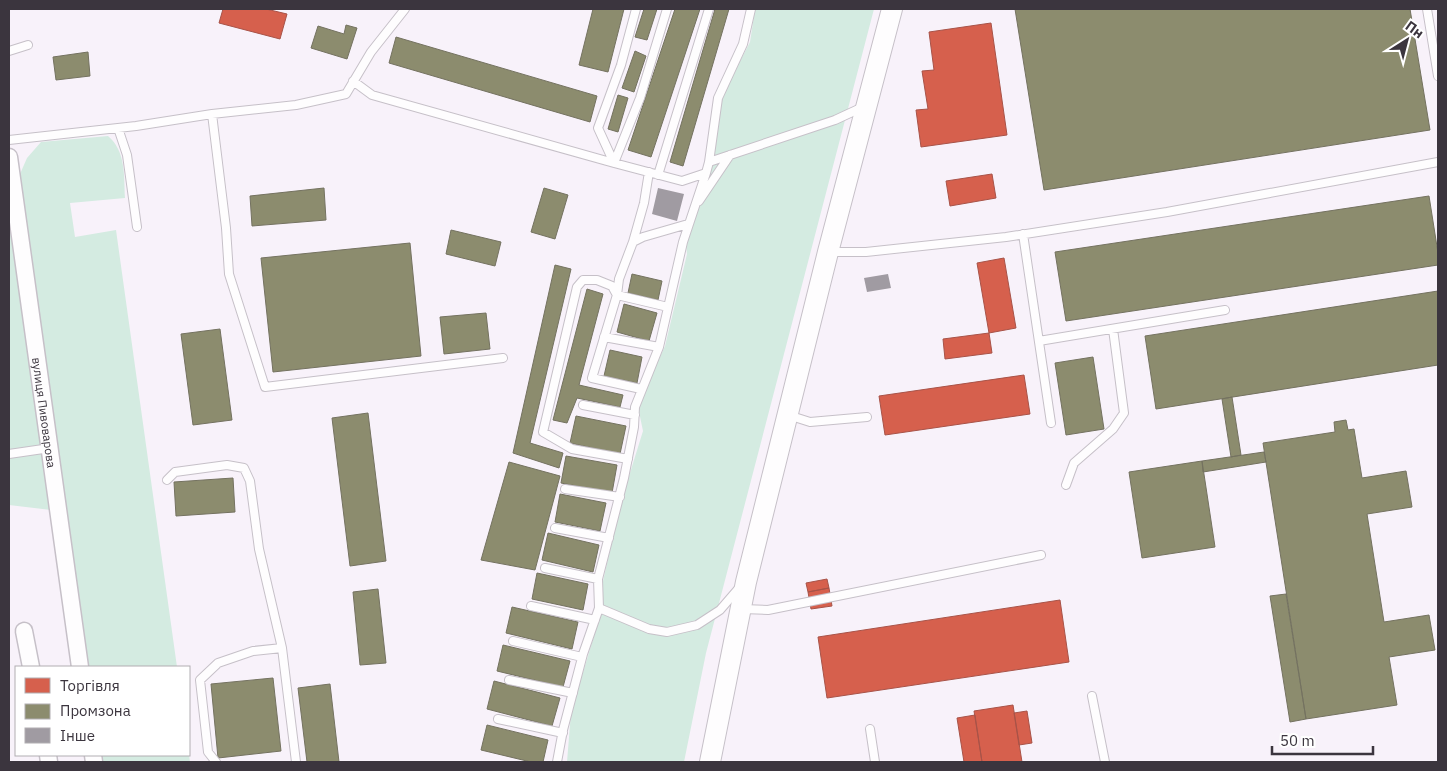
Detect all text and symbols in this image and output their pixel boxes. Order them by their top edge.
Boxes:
north arrow [1382,15,1432,65]
text: Пн [1402,17,1427,42]
street label: вулиця Пивоварова [29,356,60,469]
legend [15,666,190,756]
text: Торгівля [60,676,120,695]
text: Промзона [60,701,131,720]
scale bar [1272,724,1373,756]
text: Інше [60,726,95,745]
text: 50 m [1280,731,1315,750]

